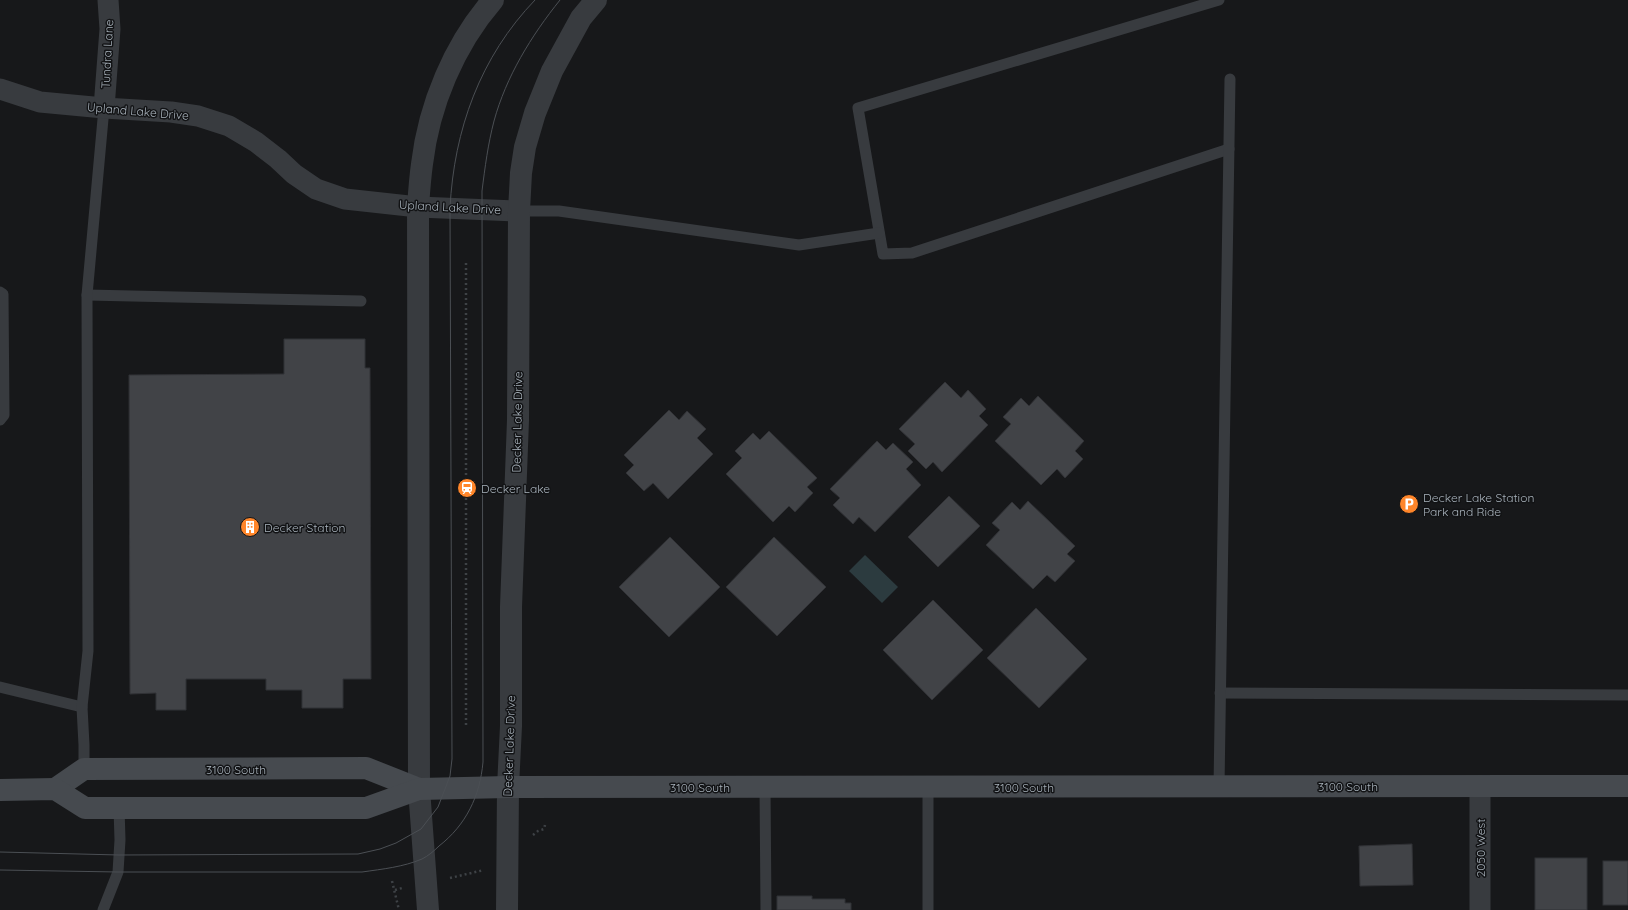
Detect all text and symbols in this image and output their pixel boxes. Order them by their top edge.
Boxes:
street label: Tundra Lane [98,19,116,89]
street label: Upland Lake Drive [86,99,190,123]
street label: Upland Lake Drive [399,197,502,217]
street label: Decker Lake Drive [509,371,525,473]
station icon: Decker Lake [456,477,478,499]
place label: Decker Lake [481,481,550,496]
place label: Decker Lake Station Park and Ride [1423,490,1534,519]
parking icon: Decker Lake Station Park and Ride [1398,493,1420,515]
building icon: Decker Station [239,516,261,538]
place label: Decker Station [264,520,345,535]
street label: Decker Lake Drive [500,695,518,797]
street label: 3100 South [206,762,266,777]
street label: 3100 South [1318,779,1378,794]
street label: 3100 South [670,780,730,795]
street label: 3100 South [994,780,1054,795]
street label: 2050 West [1473,819,1488,877]

